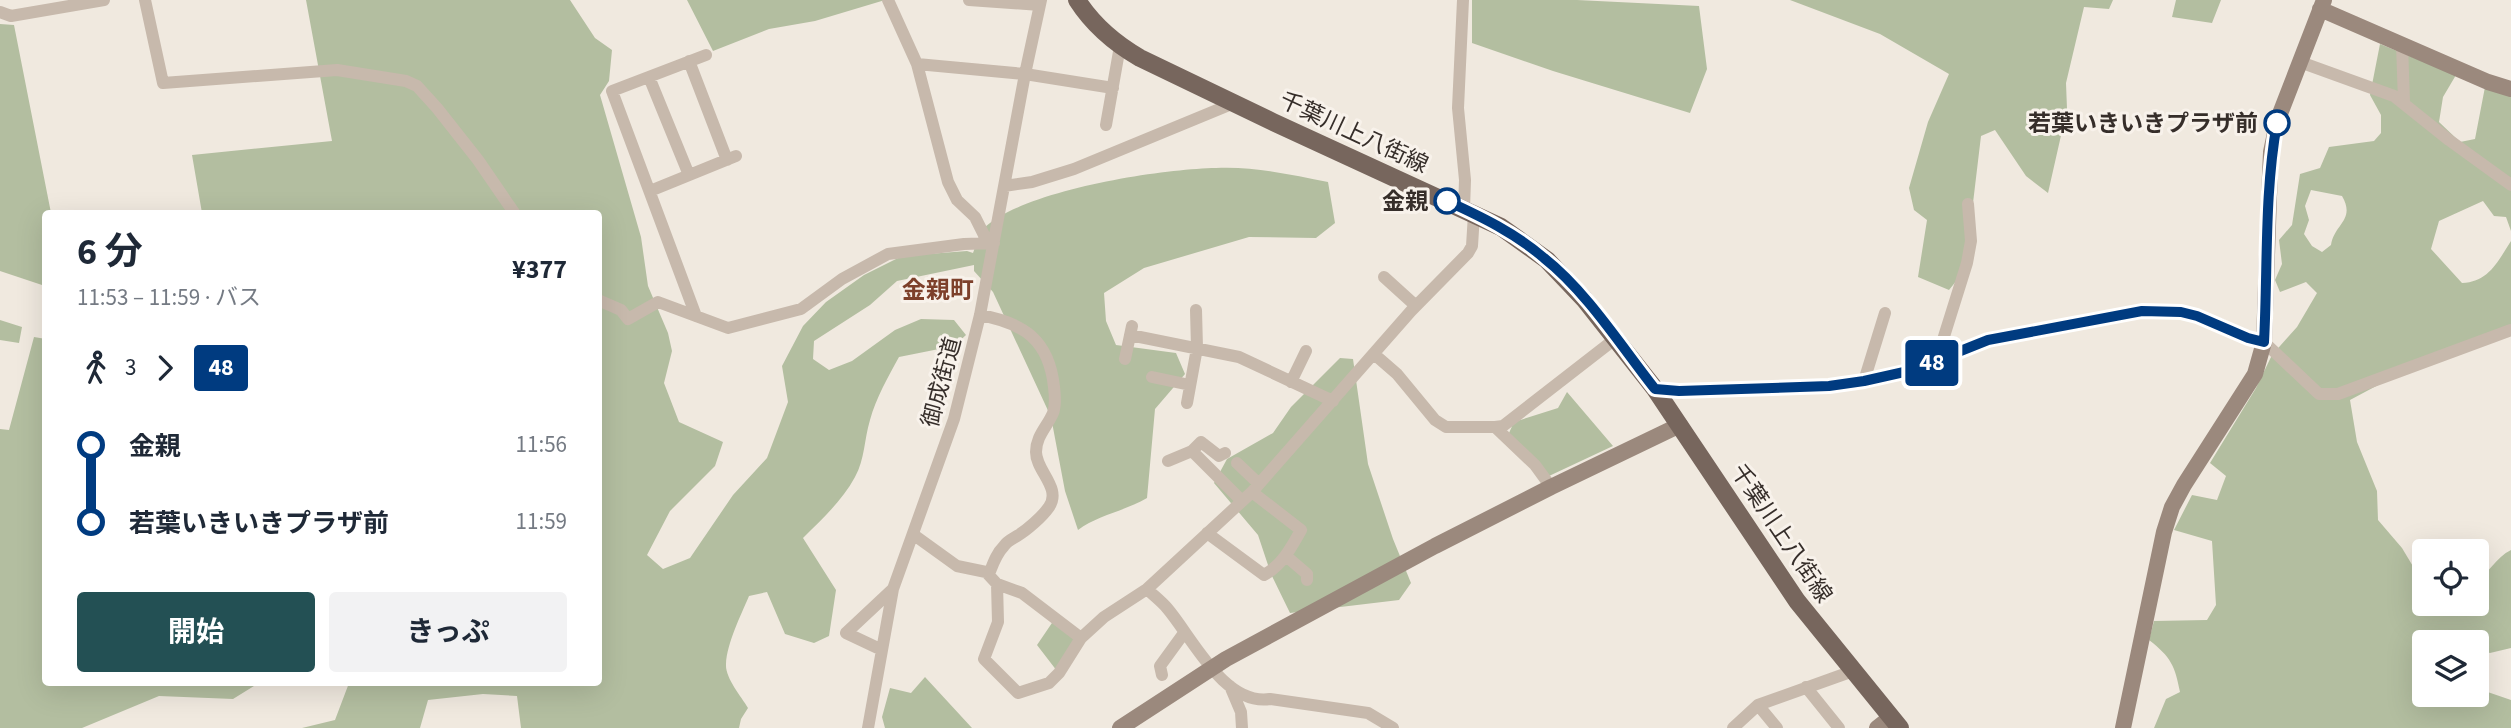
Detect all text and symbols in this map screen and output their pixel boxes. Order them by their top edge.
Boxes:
street label: 千葉川上八街線 [1274,83,1434,181]
place label: 若葉いきいきプラザ前 [2028,107,2258,140]
marker: 若葉いきいきプラザ前 [2264,110,2290,136]
place label: 金親 [1382,185,1429,218]
marker: 金親 [1434,188,1460,214]
text: 6 分 [77,225,143,279]
text: ¥377 [512,251,567,288]
district label: 金親町 [902,273,974,308]
text: 11:53 – 11:59 · バス [77,281,261,314]
street label: 御成街道 [914,333,969,431]
line badge: 48 [1900,340,1964,386]
text: 48 [1919,345,1945,380]
icon: walk [77,349,115,387]
icon: forward [146,349,184,387]
text: 48 [208,350,234,385]
text: 3 [125,351,136,384]
text: 金親 [129,428,181,465]
text: 11:56 [516,428,567,461]
street label: 千葉川上八街線 [1723,457,1840,609]
text: 若葉いきいきプラザ前 [129,505,389,542]
text: 11:59 [516,505,567,538]
map controls [2412,539,2489,707]
button: locate [2412,539,2489,616]
button: 開始 [77,592,315,672]
button: きっぷ [329,592,567,672]
button: layers [2412,630,2489,707]

